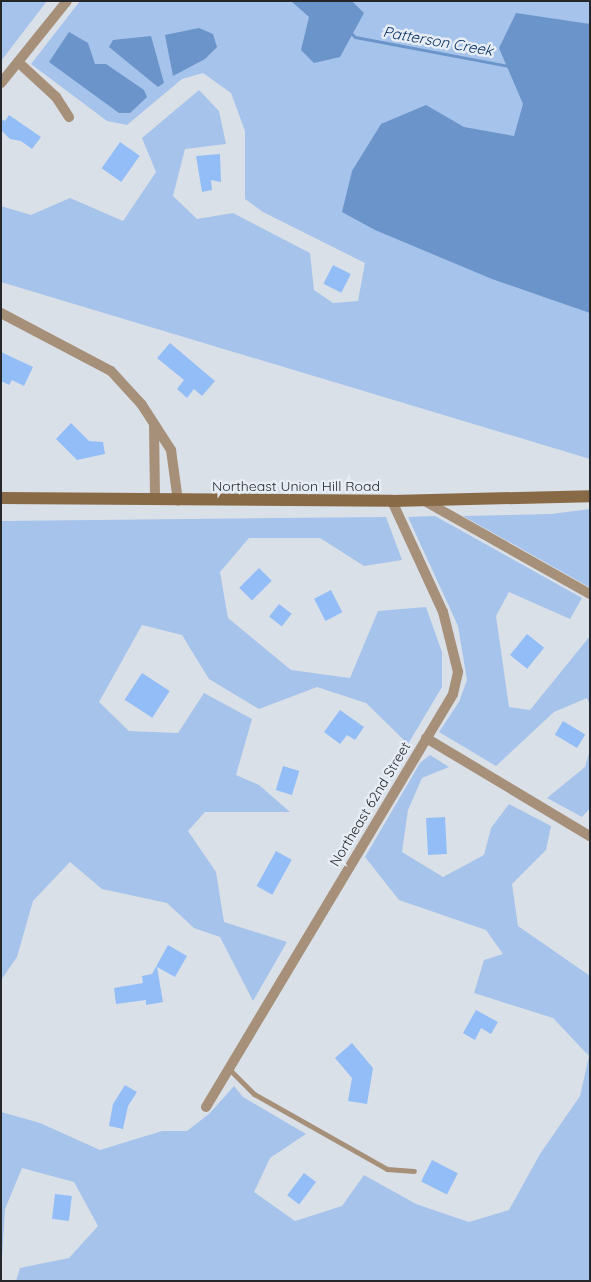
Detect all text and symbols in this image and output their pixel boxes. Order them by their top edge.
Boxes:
water label: Patterson Creek [382,22,494,60]
street label: Northeast Union Hill Road [212,478,380,494]
street label: Northeast 62nd Street [326,739,414,869]

